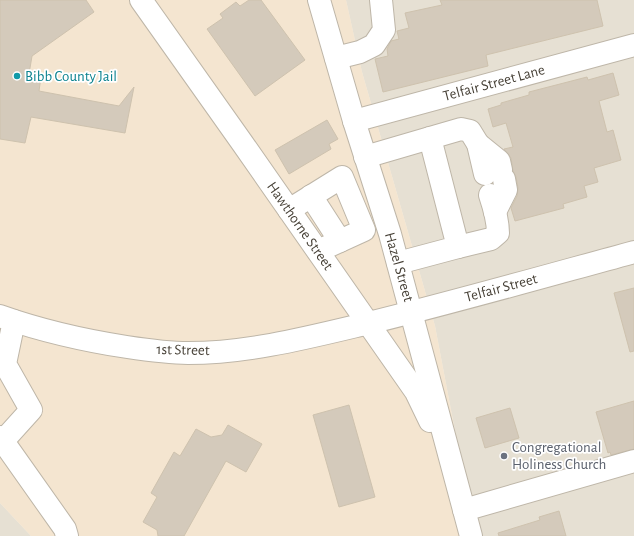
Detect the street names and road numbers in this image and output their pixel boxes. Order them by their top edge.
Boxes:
street label: Telfair Street Lane [441,62,547,104]
street label: Hawthorne Street [264,179,336,273]
street label: Hazel Street [382,231,416,304]
street label: Telfair Street [463,271,539,305]
street label: 1st Street [156,342,210,358]

